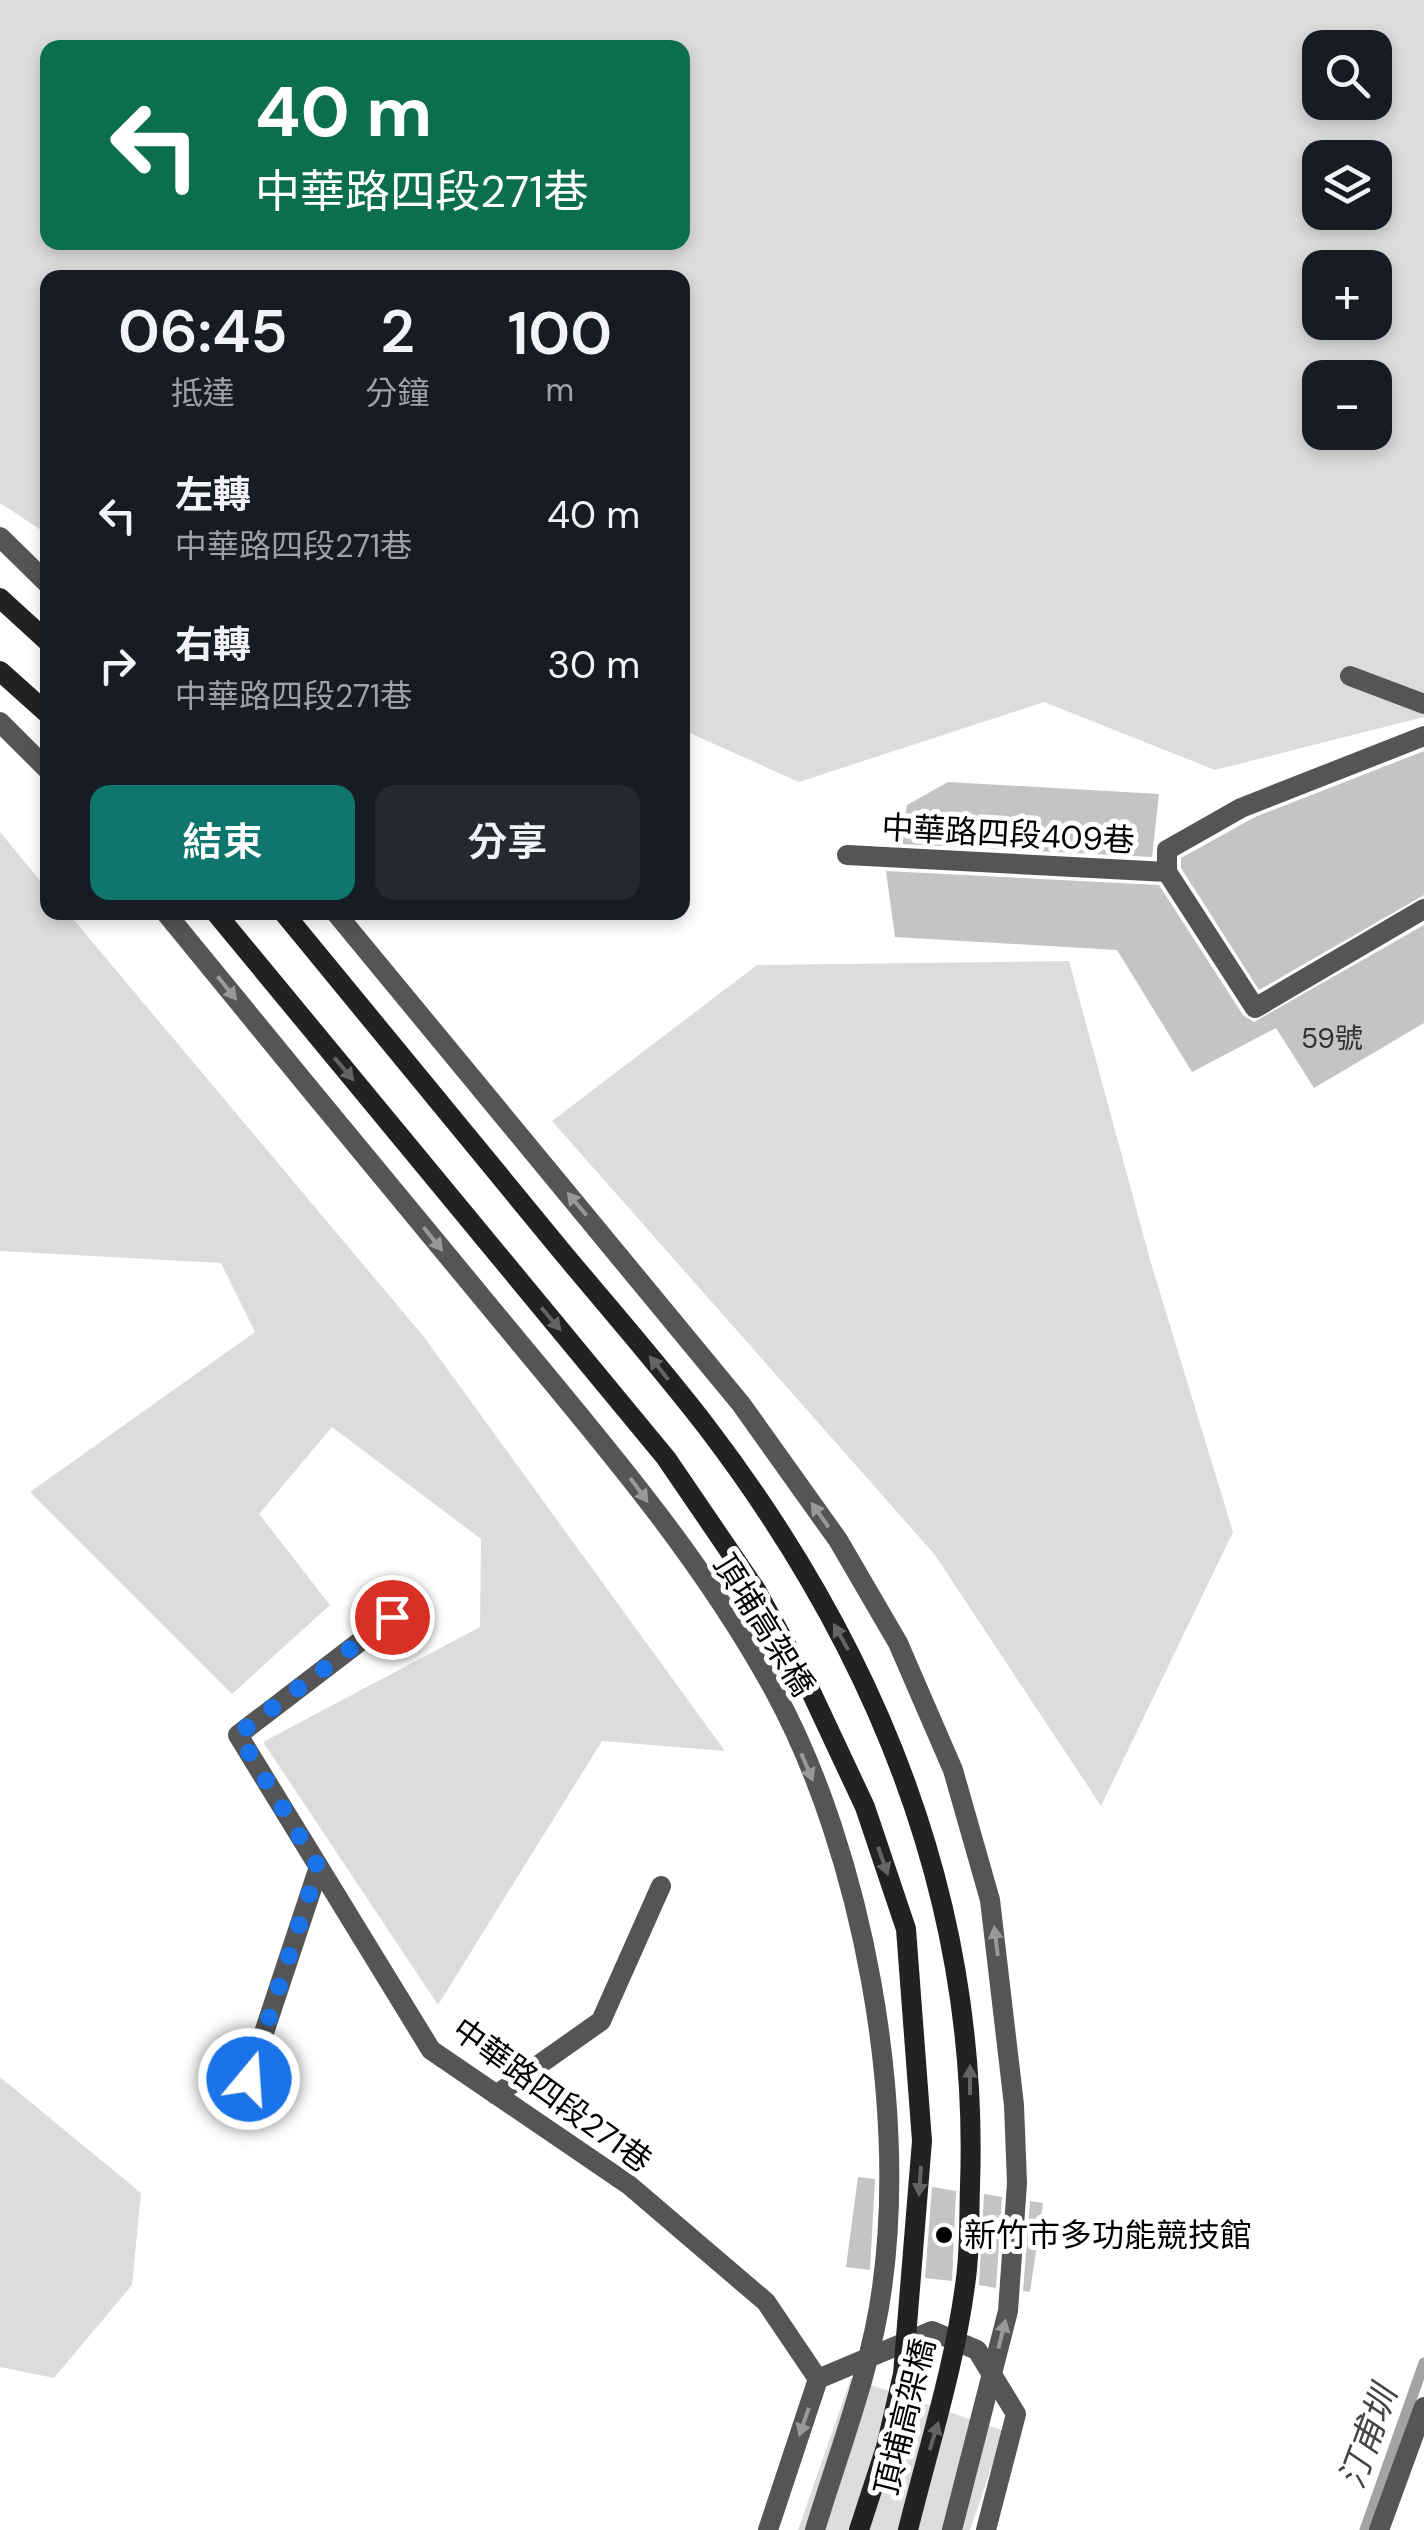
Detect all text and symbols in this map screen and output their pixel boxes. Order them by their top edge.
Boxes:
map controls [1302,30,1392,450]
button: search [1302,30,1392,120]
text: 40 m [255,67,432,158]
icon: left [90,80,220,210]
button: layers [1302,140,1392,230]
text: 中華路四段271巷 [255,162,588,221]
button: + [1302,250,1392,340]
text: 06:45 [118,292,288,371]
text: 2 [380,292,415,371]
text: 100 [507,294,612,373]
button: − [1302,360,1392,450]
text: m [545,369,574,411]
text: 抵達 [171,372,235,414]
text: 分鐘 [365,372,429,414]
text: 左轉 [175,470,251,520]
icon: left [90,488,145,543]
text: 40 m [547,490,640,540]
text: 中華路四段271巷 [175,525,412,567]
text: 右轉 [175,620,251,670]
icon: right [90,638,145,693]
text: 30 m [548,640,640,690]
text: 中華路四段271巷 [175,675,412,717]
button: 結束 [90,785,355,900]
button: 分享 [375,785,640,900]
street label: 中華路四段409巷 [880,806,1136,862]
one-way arrow [216,975,237,1000]
house number: 59號 [1301,1020,1363,1057]
one-way arrow [333,1056,354,1081]
one-way arrow [566,1192,588,1217]
one-way arrow [422,1226,443,1251]
one-way arrow [540,1307,561,1332]
one-way arrow [649,1356,670,1381]
one-way arrow [629,1477,648,1503]
one-way arrow [811,1502,830,1528]
street label: 頂埔高架橋 [704,1546,824,1704]
pin [350,1575,435,1660]
icon: arrive [365,1590,420,1645]
one-way arrow [832,1623,850,1651]
one-way arrow [799,1752,815,1782]
one-way arrow [877,1847,892,1877]
one-way arrow [987,1925,1003,1957]
street label: 中華路四段271巷 [444,2008,660,2182]
position arrow [197,2027,301,2131]
one-way arrow [962,2063,978,2095]
one-way arrow [912,2166,928,2198]
place label: 新竹市多功能競技館 [964,2214,1252,2256]
marker: 新竹市多功能競技館 [933,2224,955,2246]
one-way arrow [995,2318,1011,2349]
street label: 頂埔高架橋 [865,2334,945,2500]
water label: 汀甫圳 [1328,2375,1409,2494]
one-way arrow [796,2407,811,2437]
one-way arrow [927,2421,942,2451]

